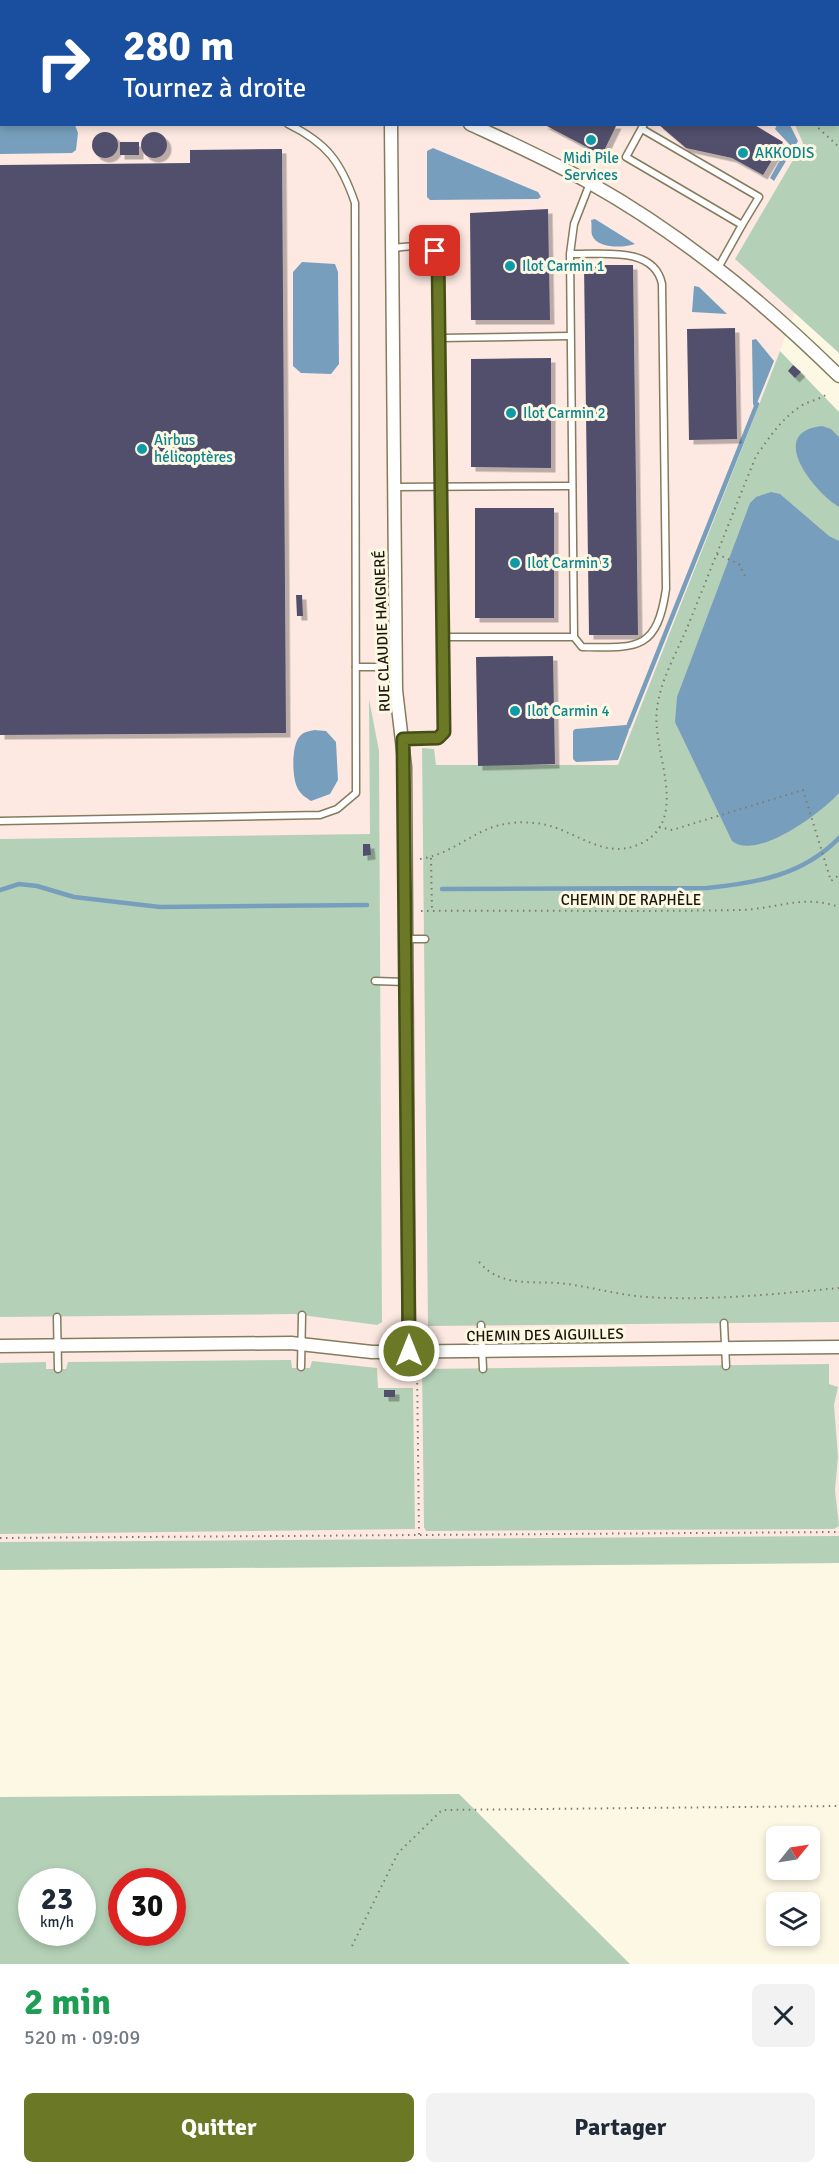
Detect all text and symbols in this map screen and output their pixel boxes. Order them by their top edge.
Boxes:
text: 280 m [123,21,234,72]
icon: right [24,24,102,102]
text: Tournez à droite [123,72,306,105]
marker: Midi Pile Services [584,133,598,147]
place label: AKKODIS [755,144,814,162]
marker: AKKODIS [736,146,750,160]
place label: Midi Pile Services [563,149,619,184]
pin [409,225,460,276]
icon: arrive [418,234,451,267]
place label: Ilot Carmin 1 [522,257,605,275]
marker: Ilot Carmin 1 [503,259,517,273]
place label: Ilot Carmin 2 [523,404,606,422]
marker: Ilot Carmin 2 [504,406,518,420]
place label: Airbus hélicoptères [154,431,233,466]
marker: Airbus hélicoptères [135,442,149,456]
street label: RUE CLAUDIE HAIGNERÉ [369,550,394,712]
place label: Ilot Carmin 3 [527,554,610,572]
marker: Ilot Carmin 3 [508,556,522,570]
place label: Ilot Carmin 4 [527,702,610,720]
marker: Ilot Carmin 4 [508,704,522,718]
street label: CHEMIN DE RAPHÈLE [561,890,701,909]
position arrow [377,1319,441,1383]
street label: CHEMIN DES AIGUILLES [466,1325,624,1345]
north arrow [766,1826,820,1880]
map controls [766,1826,820,1946]
speed limit sign: 30 [108,1868,186,1946]
text: 23 [41,1881,73,1918]
button: layers [766,1892,820,1946]
text: km/h [40,1913,74,1931]
text: 2 min [24,1980,111,2025]
button: close [752,1984,815,2047]
text: 520 m · 09:09 [24,2025,140,2050]
button: Quitter [24,2093,414,2162]
button: Partager [426,2093,815,2162]

